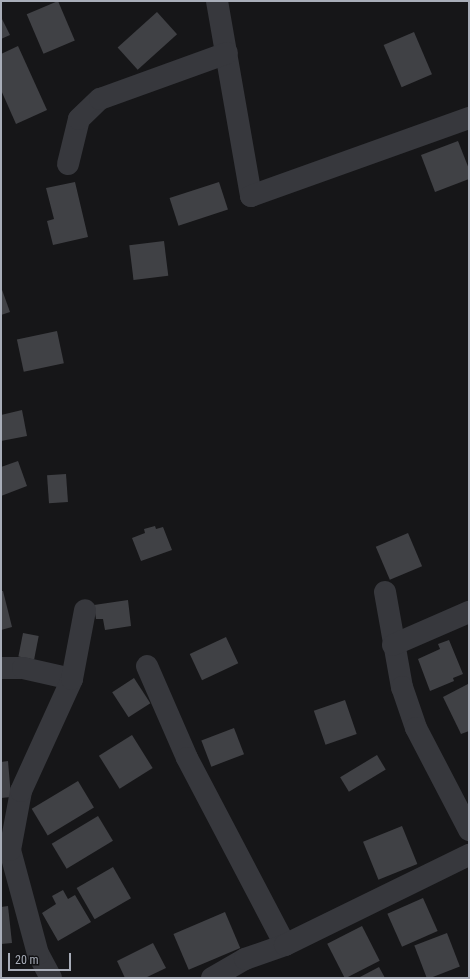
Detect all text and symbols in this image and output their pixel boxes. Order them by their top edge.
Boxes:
scale bar [10,945,73,971]
text: 20 m [15,953,39,967]

